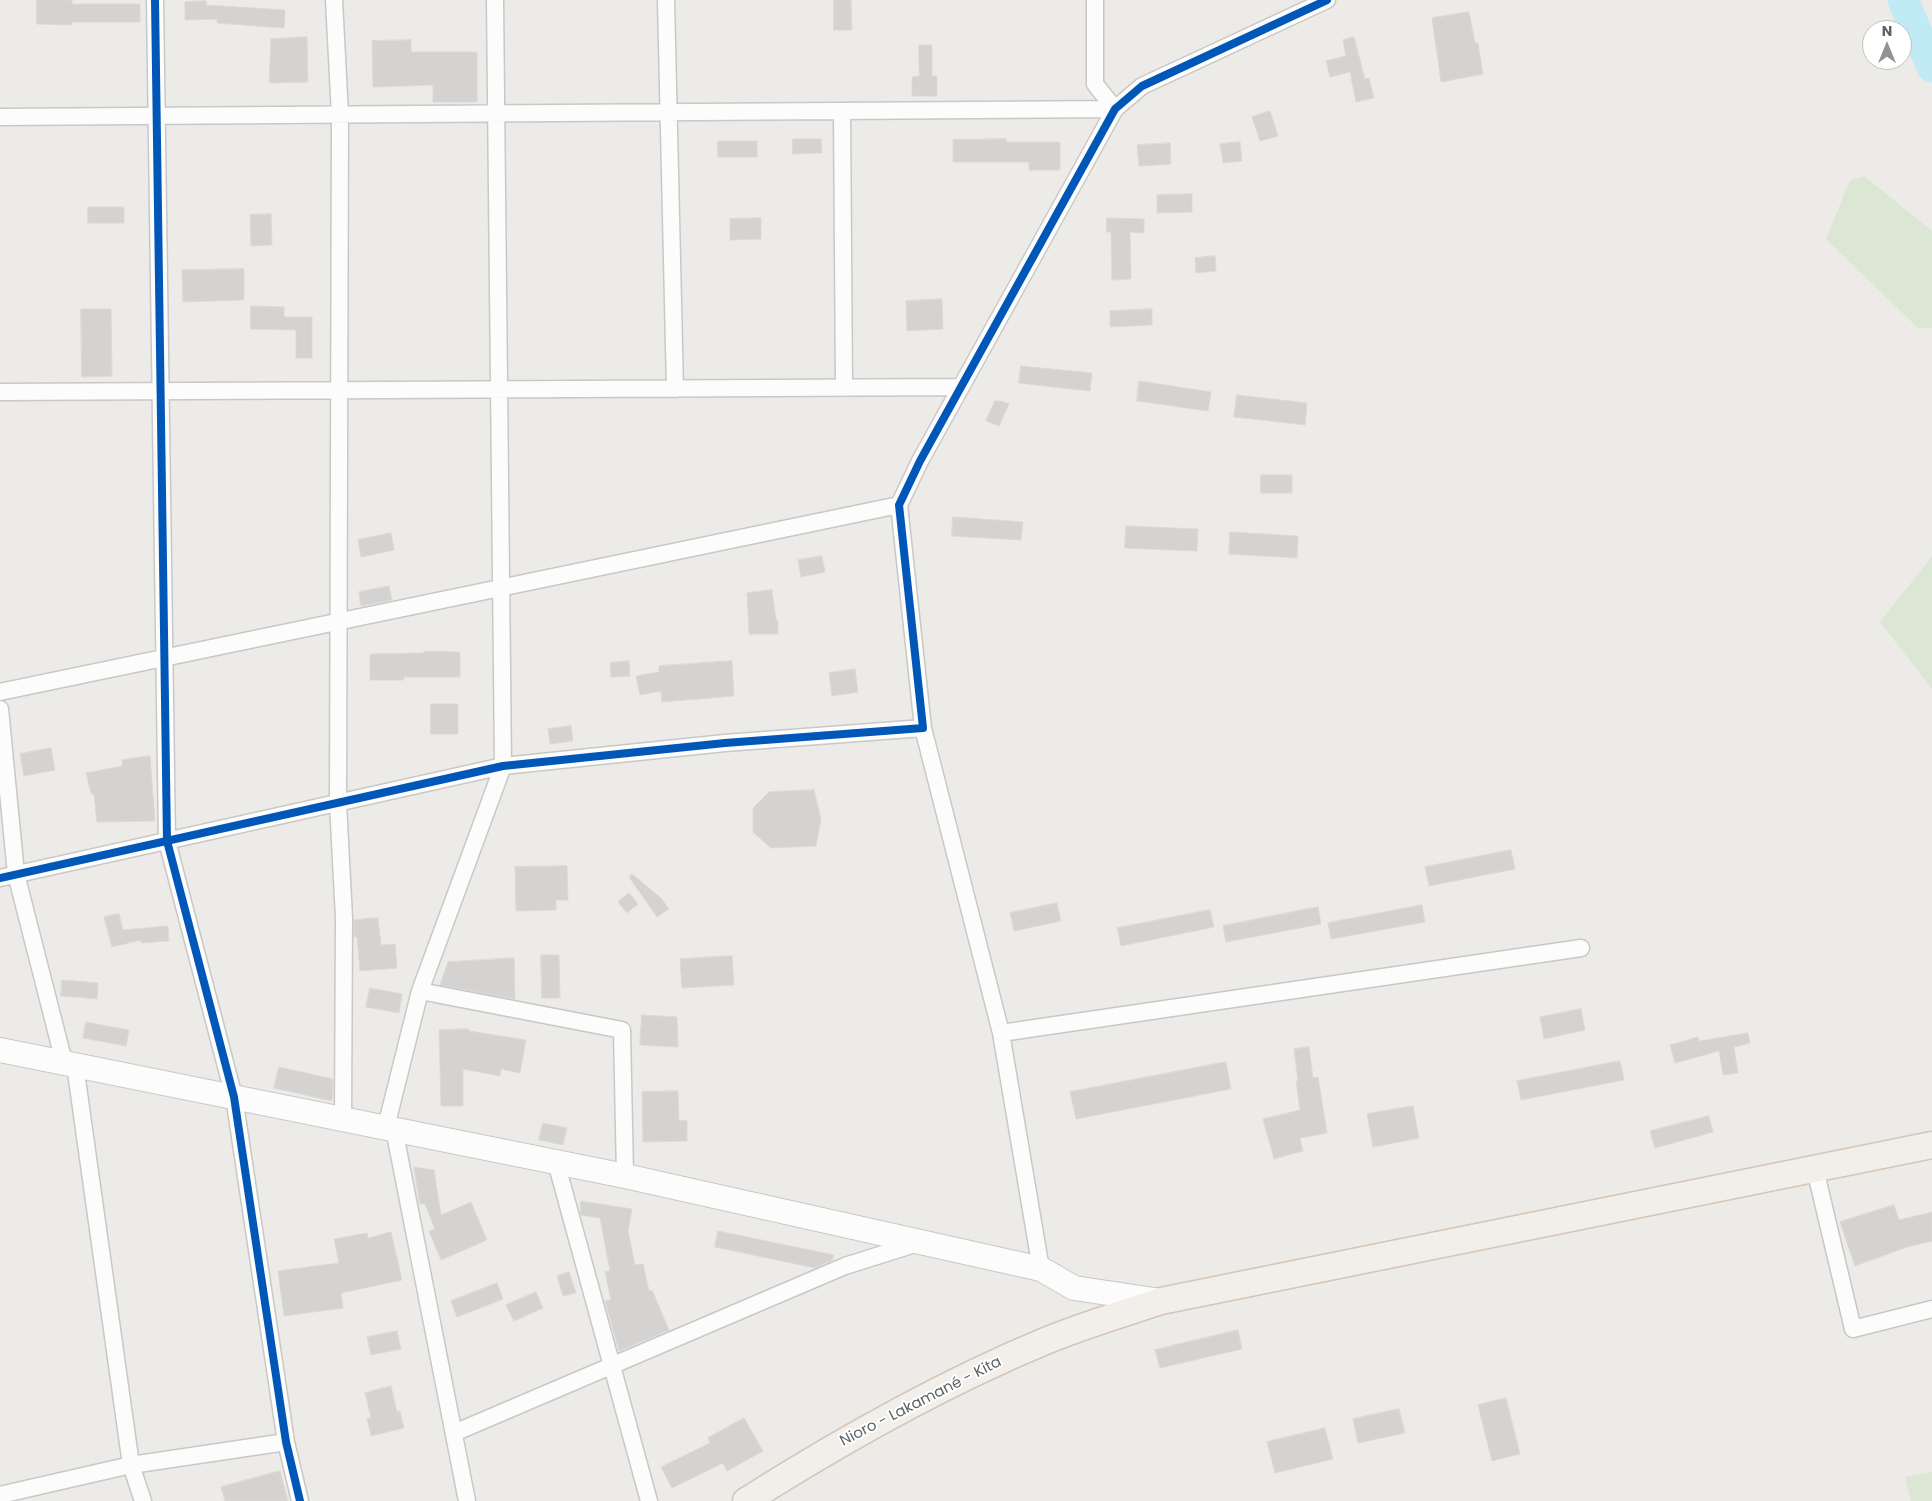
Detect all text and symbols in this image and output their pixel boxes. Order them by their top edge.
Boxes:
north arrow [1862,20,1912,70]
text: N [1882,21,1892,41]
street label: Nioro - Lakamané - Kita [837,1353,1005,1451]

